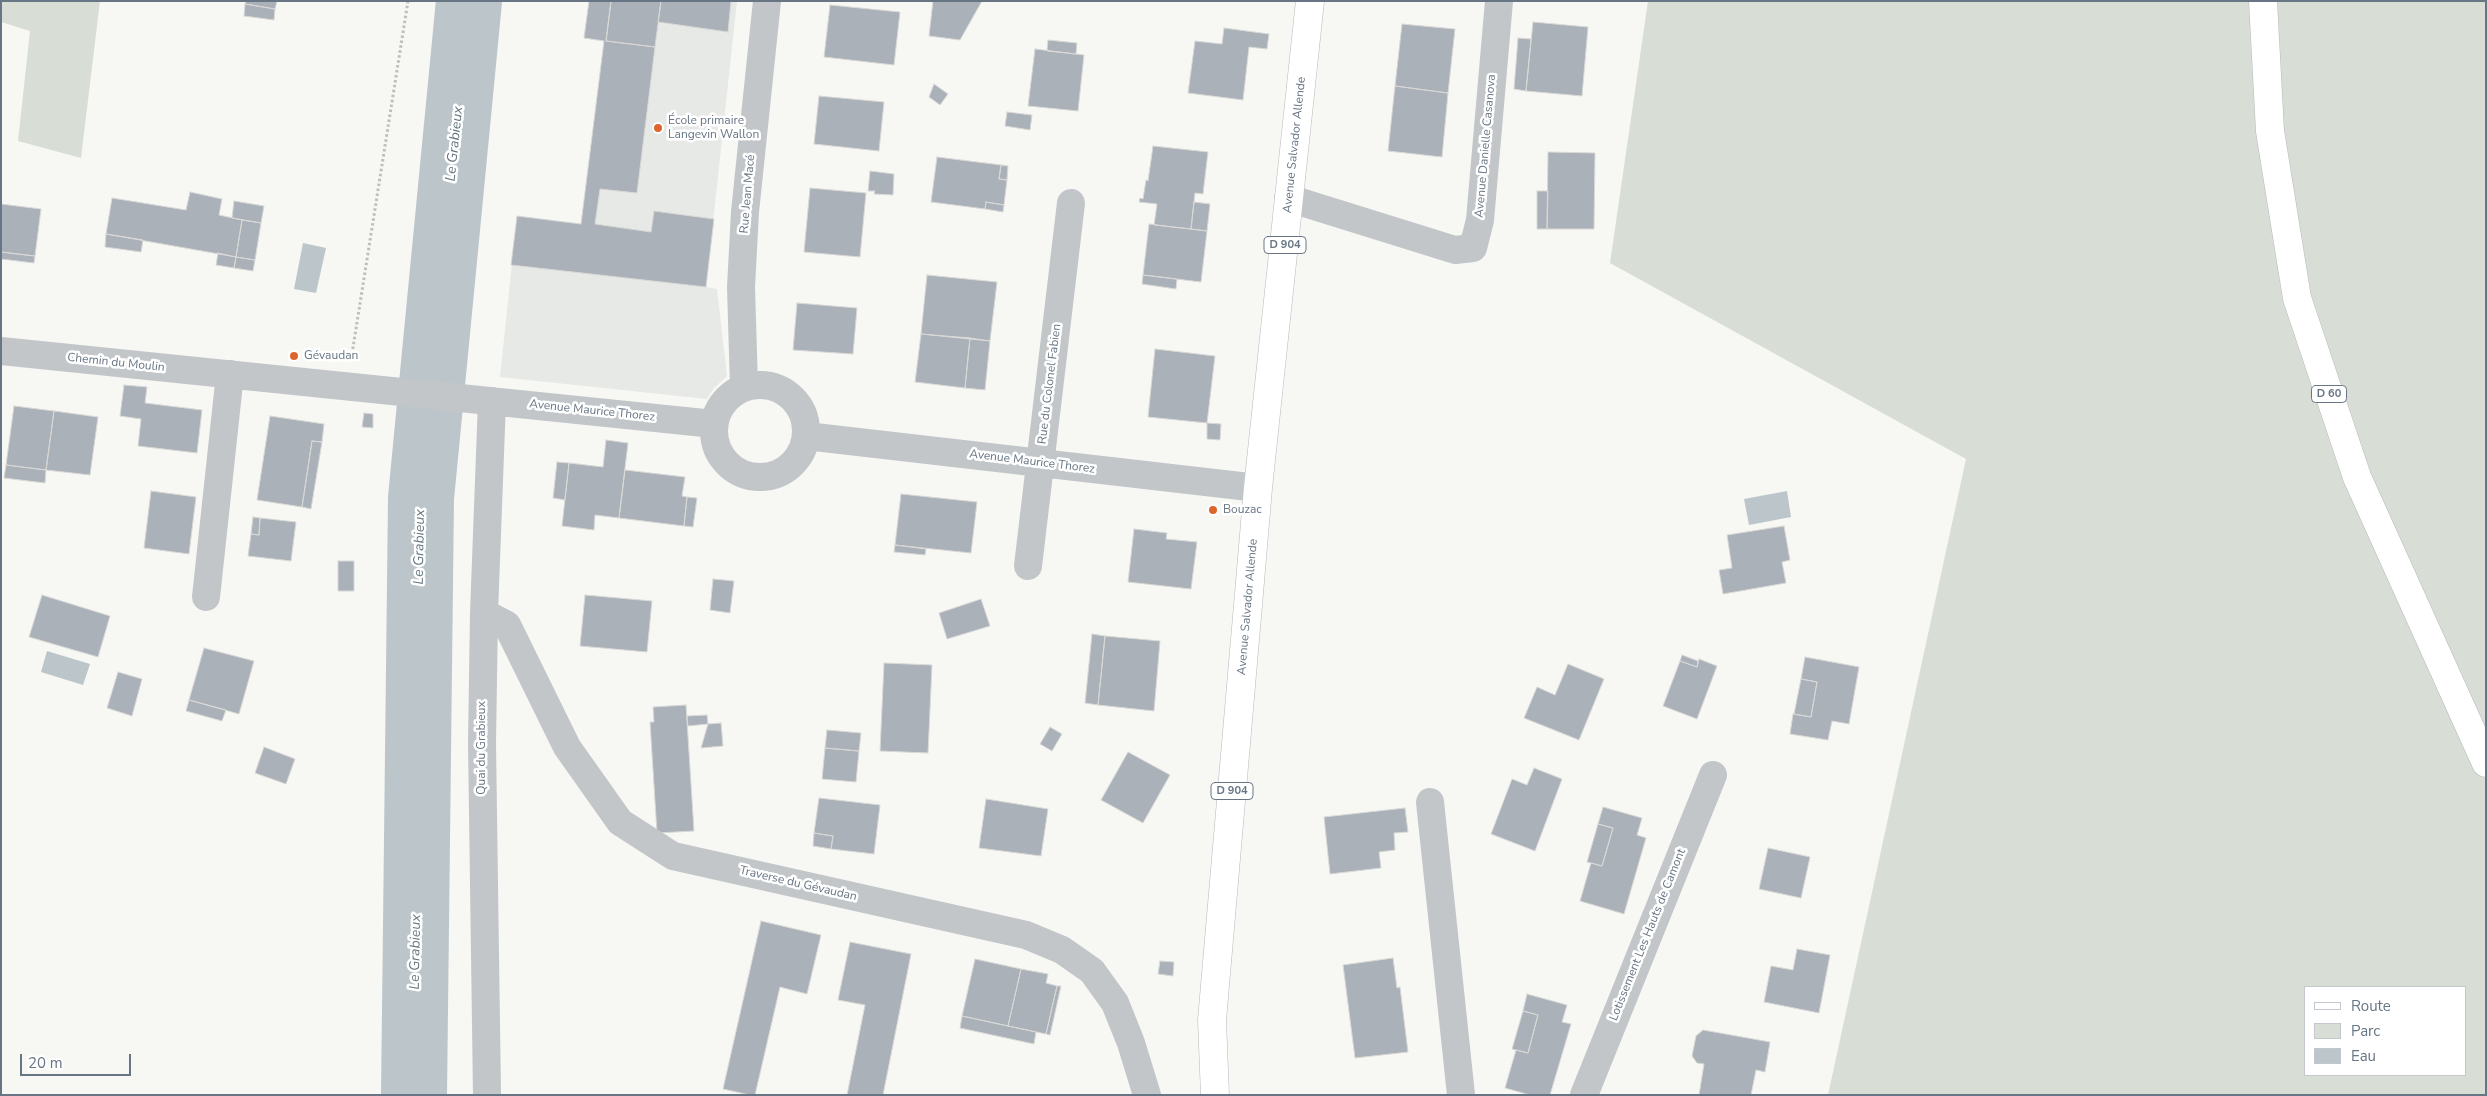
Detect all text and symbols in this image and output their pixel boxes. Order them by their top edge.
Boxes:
street label: Avenue Danielle Casanova [1473,74,1499,218]
street label: Avenue Salvador Allende [1281,76,1309,214]
water label: Le Grabieux [443,106,467,182]
place label: École primaire Langevin Wallon [668,114,759,142]
marker: École primaire Langevin Wallon [652,122,664,134]
street label: Rue Jean Macé [737,154,759,234]
road number: D 904 [1264,236,1306,254]
street label: Rue du Colonel Fabien [1035,323,1065,445]
place label: Gévaudan [304,349,358,363]
marker: Gévaudan [288,350,300,362]
street label: Chemin du Moulin [67,351,165,375]
road number: D 60 [2312,386,2346,402]
street label: Avenue Maurice Thorez [529,397,655,425]
street label: Avenue Maurice Thorez [969,447,1095,477]
place label: Bouzac [1223,503,1262,517]
marker: Bouzac [1207,504,1219,516]
water label: Le Grabieux [411,509,429,585]
street label: Avenue Salvador Allende [1235,538,1261,676]
street label: Quai du Grabieux [475,701,489,795]
road number: D 904 [1211,782,1253,799]
street label: Lotissement Les Hauts de Camont [1607,847,1689,1023]
street label: Traverse du Gévaudan [738,863,858,905]
water label: Le Grabieux [407,914,425,990]
legend [2304,986,2467,1076]
text: Route [2351,996,2391,1016]
text: Parc [2351,1021,2380,1041]
scale bar [22,1044,134,1076]
text: Eau [2351,1046,2376,1066]
text: 20 m [28,1053,63,1073]

